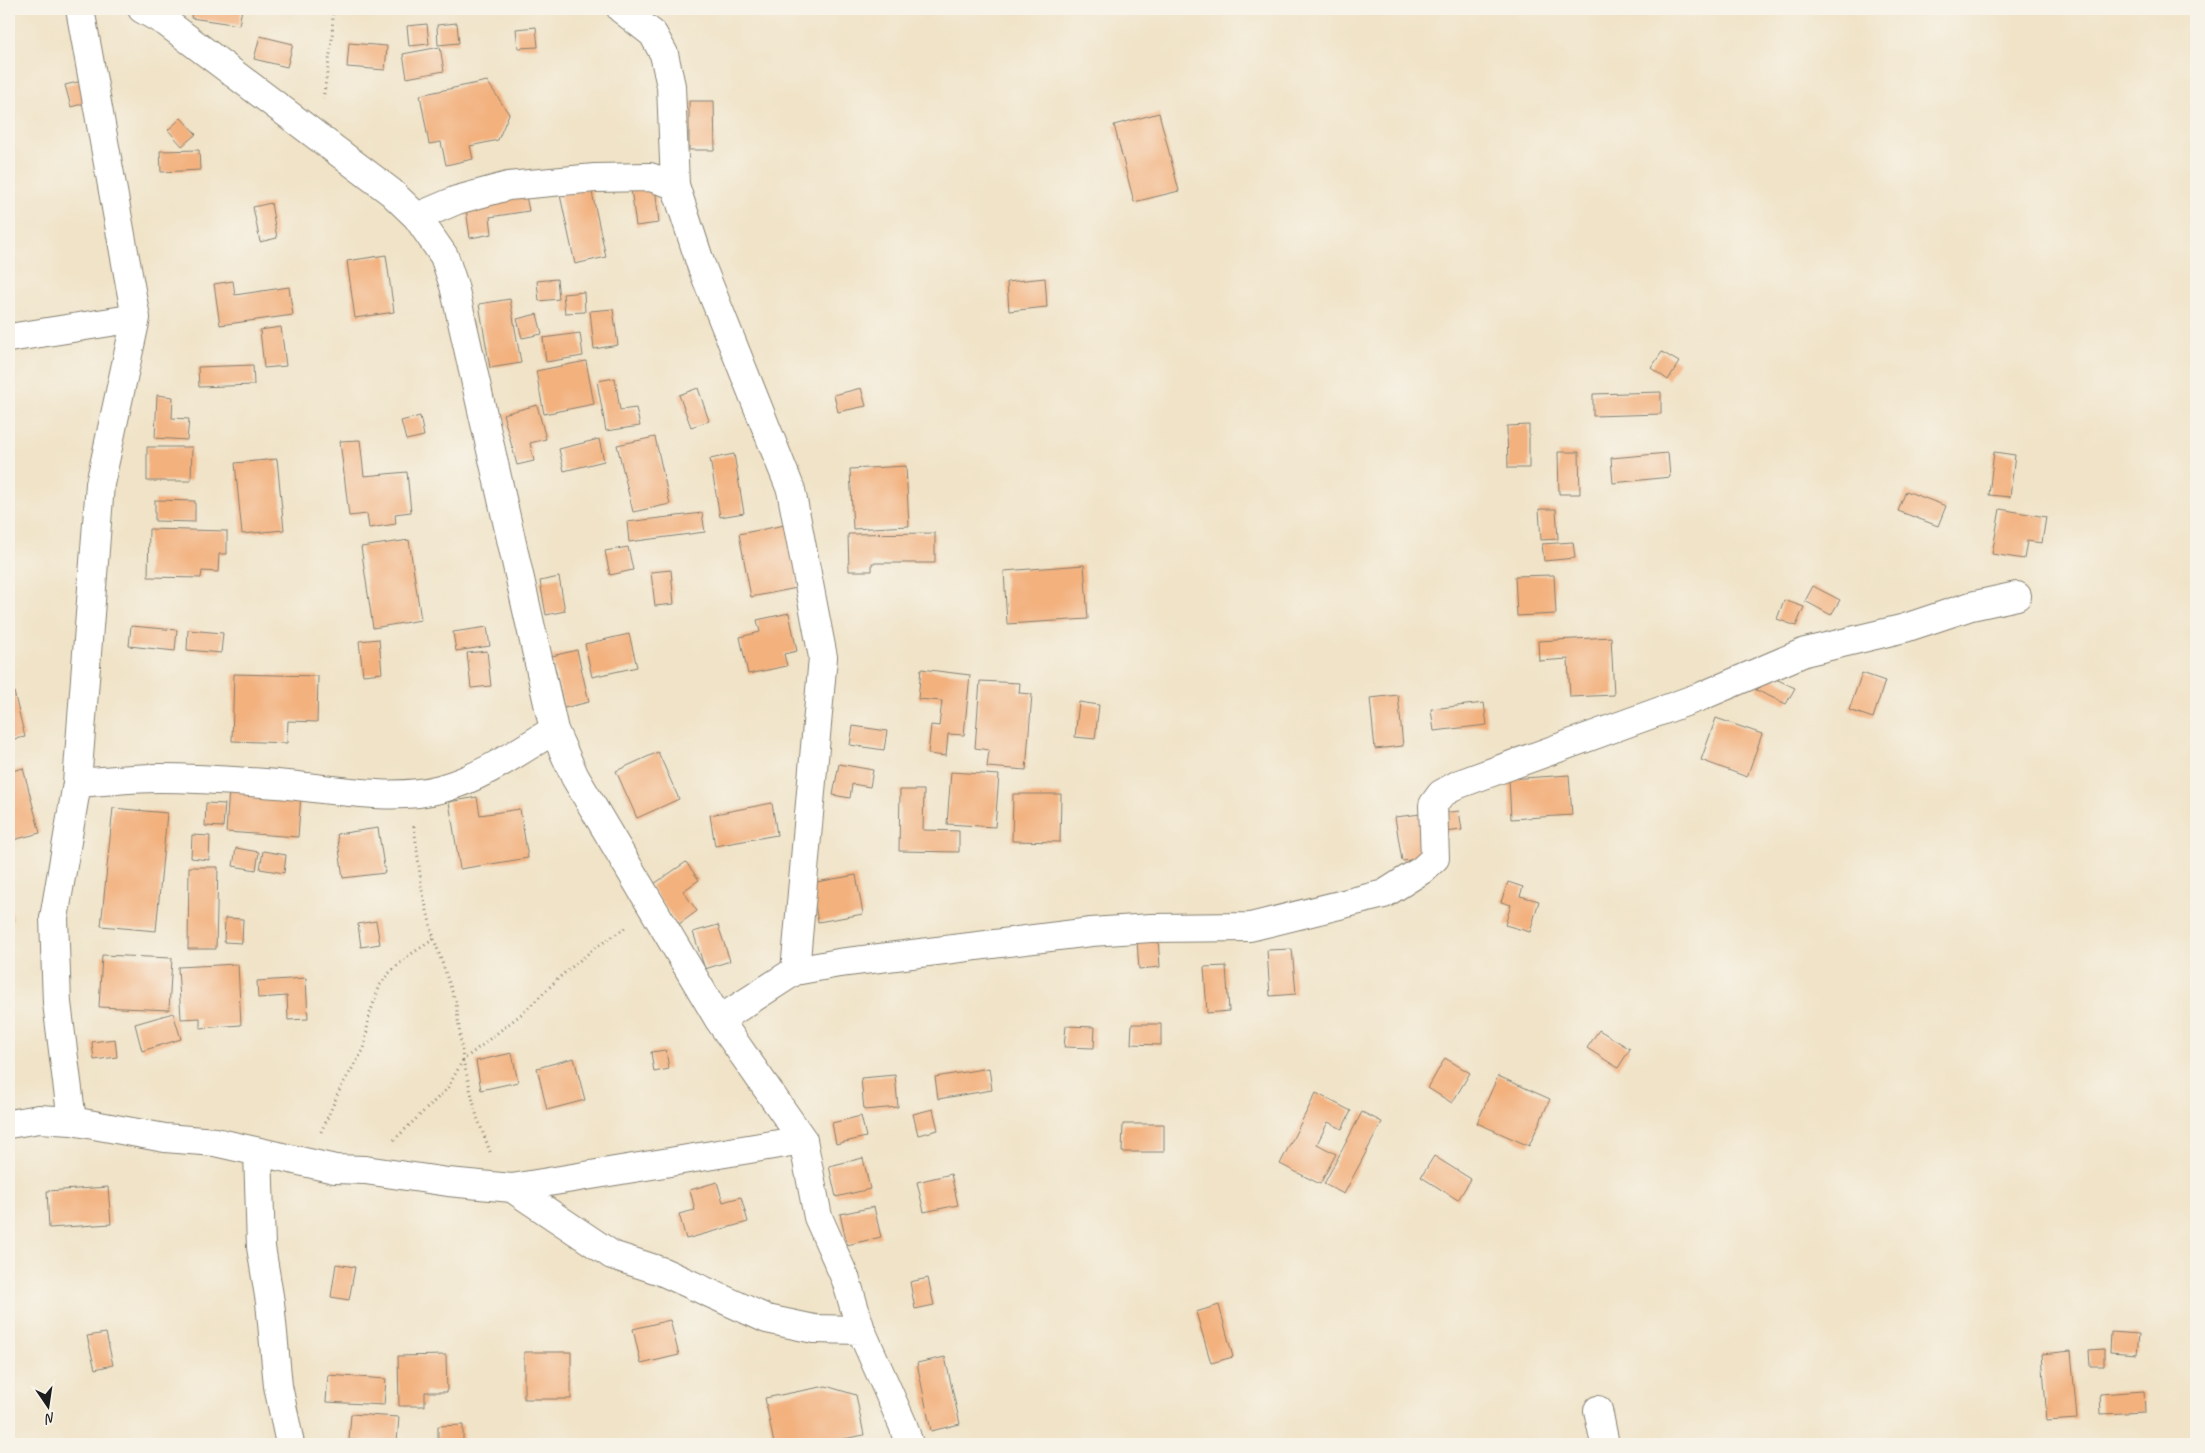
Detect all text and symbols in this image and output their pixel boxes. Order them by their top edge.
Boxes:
north arrow [22,1380,72,1430]
text: N [42,1409,57,1428]

